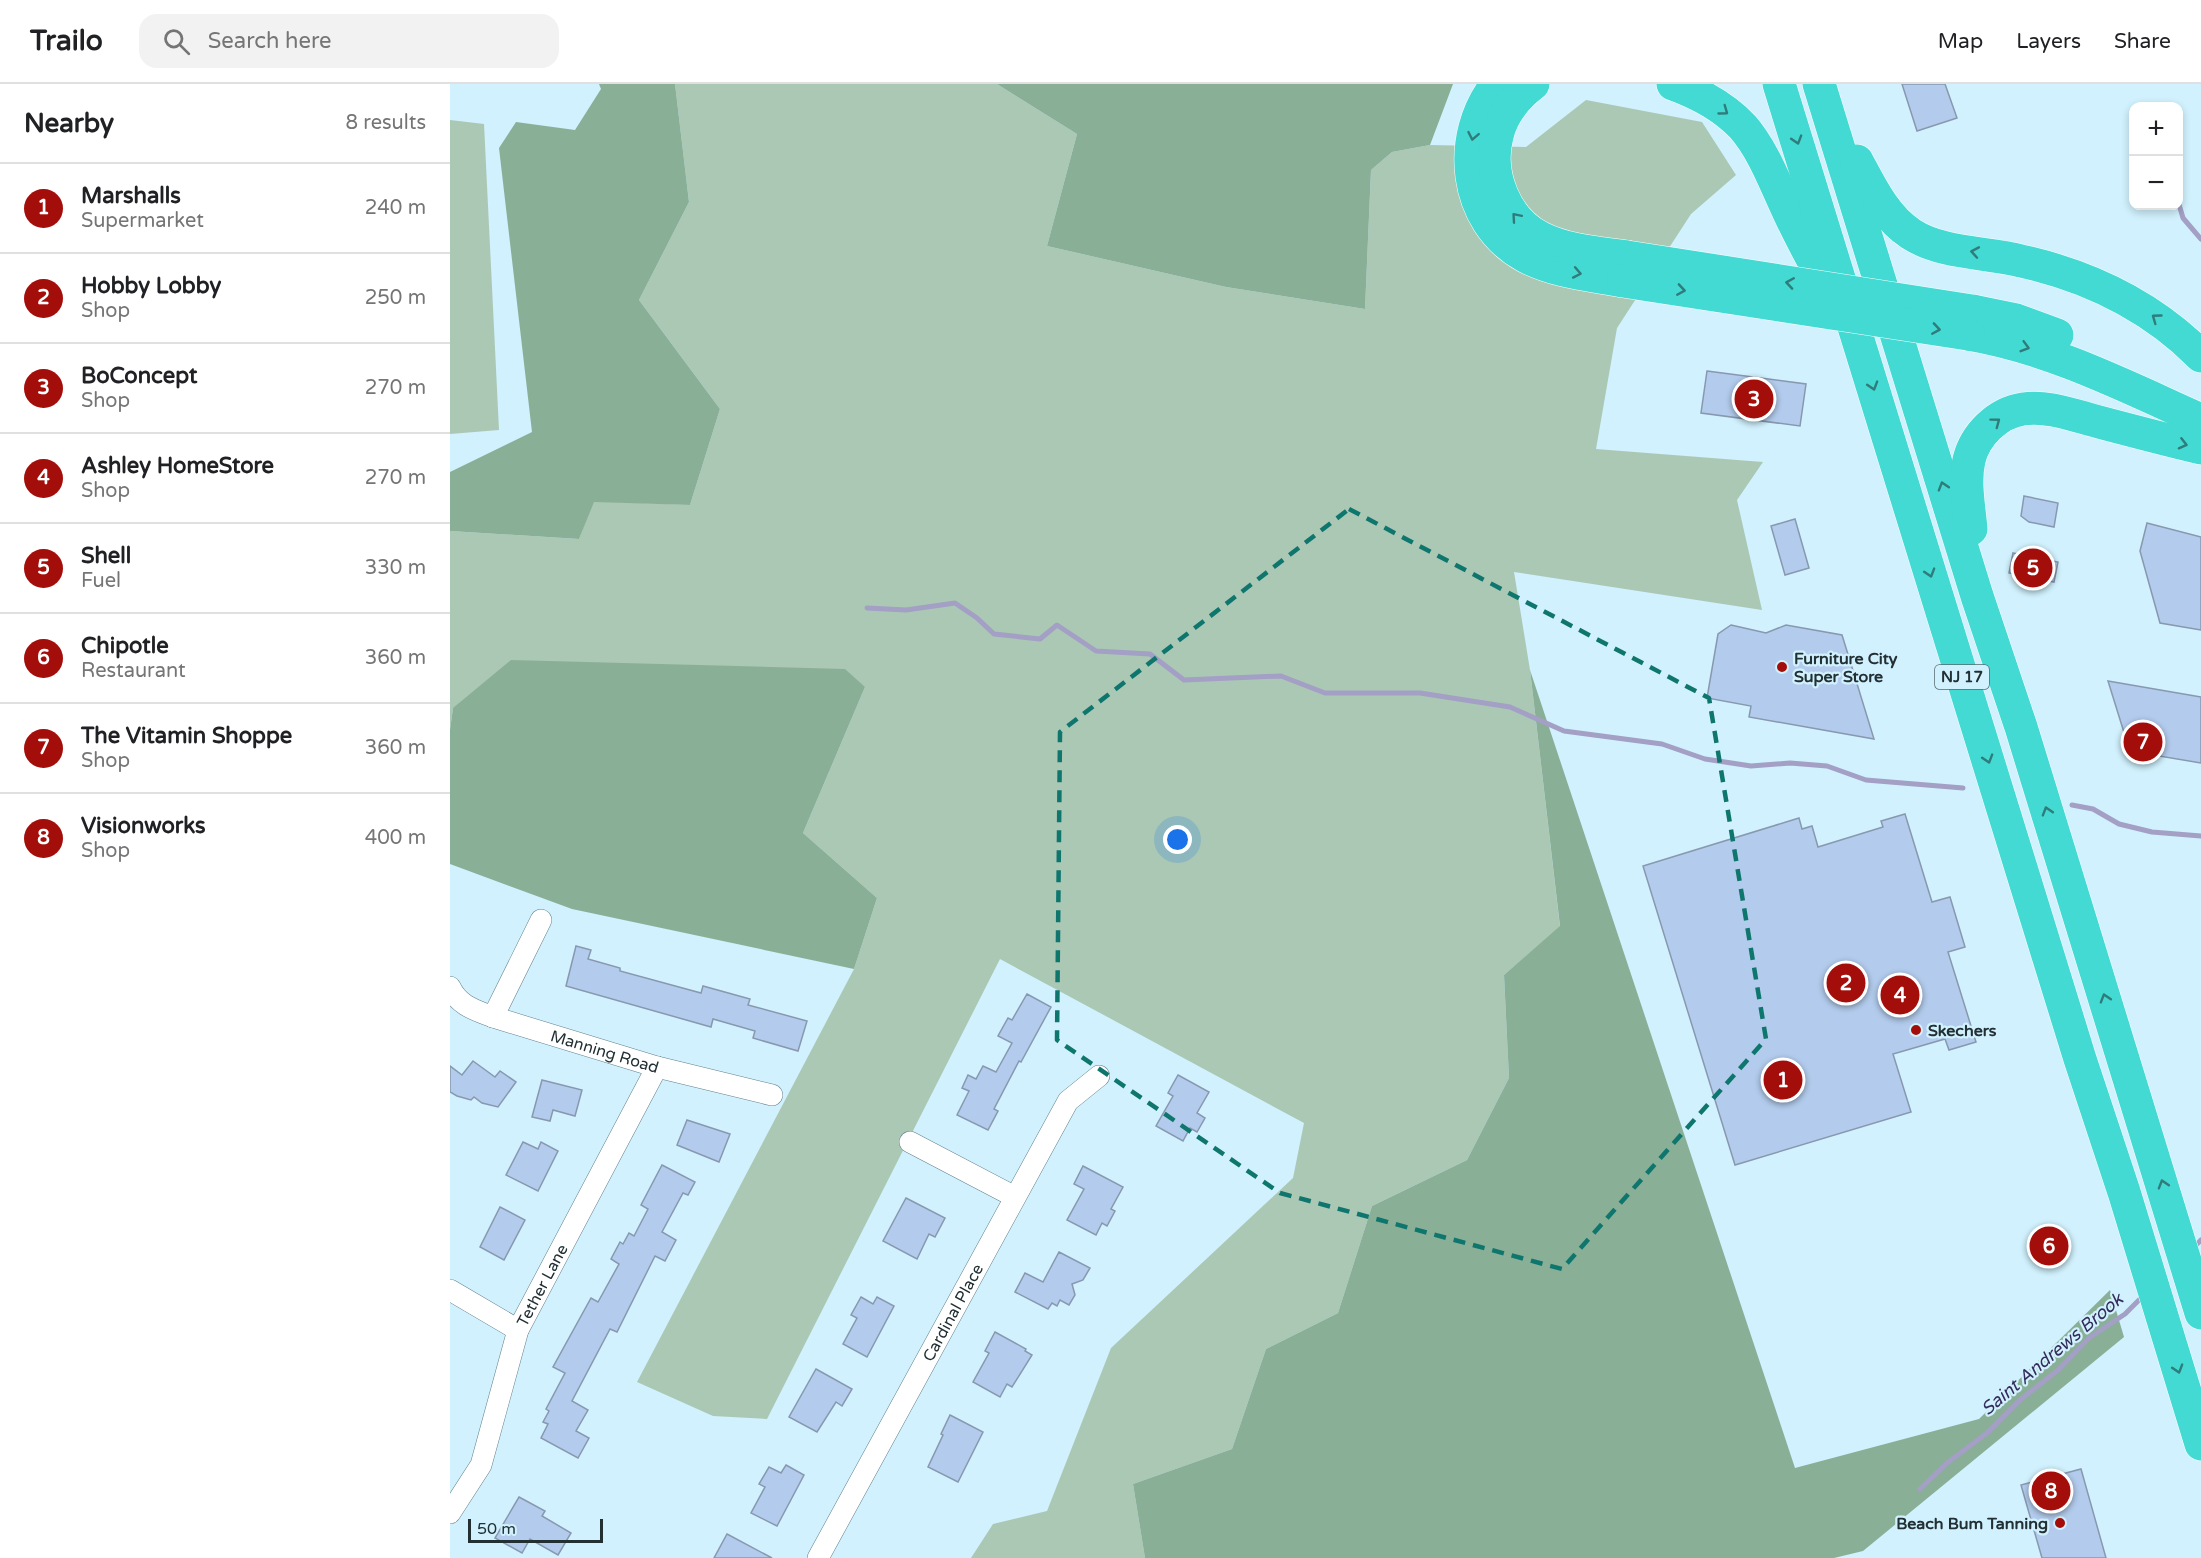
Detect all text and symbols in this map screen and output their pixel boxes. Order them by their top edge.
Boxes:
search box [139,14,559,68]
text: Trailo [30,24,103,58]
icon: search [160,25,193,58]
text: Search here [208,28,332,54]
text: Map [1938,29,1983,54]
text: Layers [2016,29,2081,54]
text: Share [2114,29,2171,54]
map controls [2129,102,2183,210]
button: + [2129,102,2183,156]
one-way arrow [1718,104,1729,115]
text: Nearby [24,108,114,139]
text: 8 results [346,111,426,135]
one-way arrow [1467,131,1480,141]
one-way arrow [1790,134,1802,145]
button: − [2129,156,2183,210]
text: Marshalls [81,183,181,209]
text: 1 [37,196,50,220]
text: 240 m [365,196,426,220]
text: Supermarket [81,209,204,233]
one-way arrow [1512,213,1523,224]
one-way arrow [1970,246,1980,259]
one-way arrow [1572,266,1582,279]
text: Hobby Lobby [81,273,221,299]
one-way arrow [1785,277,1795,289]
one-way arrow [1676,283,1685,295]
text: 2 [37,286,50,310]
text: 250 m [365,286,426,310]
text: Shop [81,299,130,323]
one-way arrow [2152,315,2163,326]
one-way arrow [1931,323,1940,335]
one-way arrow [2020,340,2030,352]
text: BoConcept [81,363,197,389]
text: 3 [37,376,50,400]
text: 270 m [365,376,426,400]
pin: 3 [1734,376,1774,422]
one-way arrow [1866,380,1878,391]
text: Shop [81,389,130,413]
one-way arrow [1989,418,2000,429]
one-way arrow [2178,436,2188,449]
text: Ashley HomeStore [81,453,274,479]
text: 4 [37,466,50,490]
text: 270 m [365,466,426,490]
text: Shop [81,479,130,503]
one-way arrow [1938,481,1950,492]
text: Shell [81,543,131,569]
pin: 5 [2014,546,2052,590]
text: 5 [37,556,50,580]
text: 330 m [365,556,426,580]
one-way arrow [1923,567,1935,578]
text: Fuel [81,569,121,593]
text: Chipotle [81,633,169,659]
text: 6 [37,646,50,670]
text: 360 m [365,646,426,670]
place label: Furniture City Super Store [1794,649,1898,687]
text: Restaurant [81,659,186,683]
marker: Furniture City Super Store [1775,660,1789,674]
road number: NJ 17 [1935,665,1989,689]
pin: 7 [2124,720,2162,764]
text: The Vitamin Shoppe [81,723,292,749]
text: 7 [37,736,50,760]
text: 360 m [365,736,426,760]
text: Shop [81,749,130,773]
one-way arrow [1980,753,1993,764]
one-way arrow [2042,806,2054,817]
text: Visionworks [81,813,206,839]
your location [1163,825,1192,854]
text: 8 [37,826,50,850]
text: 400 m [365,826,426,850]
text: Shop [81,839,130,863]
pin: 2 [1826,960,1866,1006]
pin: 4 [1880,972,1920,1018]
one-way arrow [2100,993,2112,1004]
place label: Skechers [1928,1021,1997,1041]
marker: Skechers [1909,1023,1923,1037]
street label: Manning Road [548,1026,661,1078]
pin: 1 [1764,1058,1802,1102]
one-way arrow [2158,1179,2170,1190]
pin: 6 [2030,1224,2068,1268]
street label: Tether Lane [513,1241,573,1330]
street label: Cardinal Place [919,1261,988,1365]
water label: Saint Andrews Brook [1977,1287,2128,1420]
one-way arrow [2171,1363,2183,1374]
pin: 8 [2032,1468,2070,1514]
place label: Beach Bum Tanning [1896,1514,2048,1534]
scale bar [468,1516,603,1544]
marker: Beach Bum Tanning [2053,1516,2067,1530]
text: 50 m [477,1519,516,1539]

